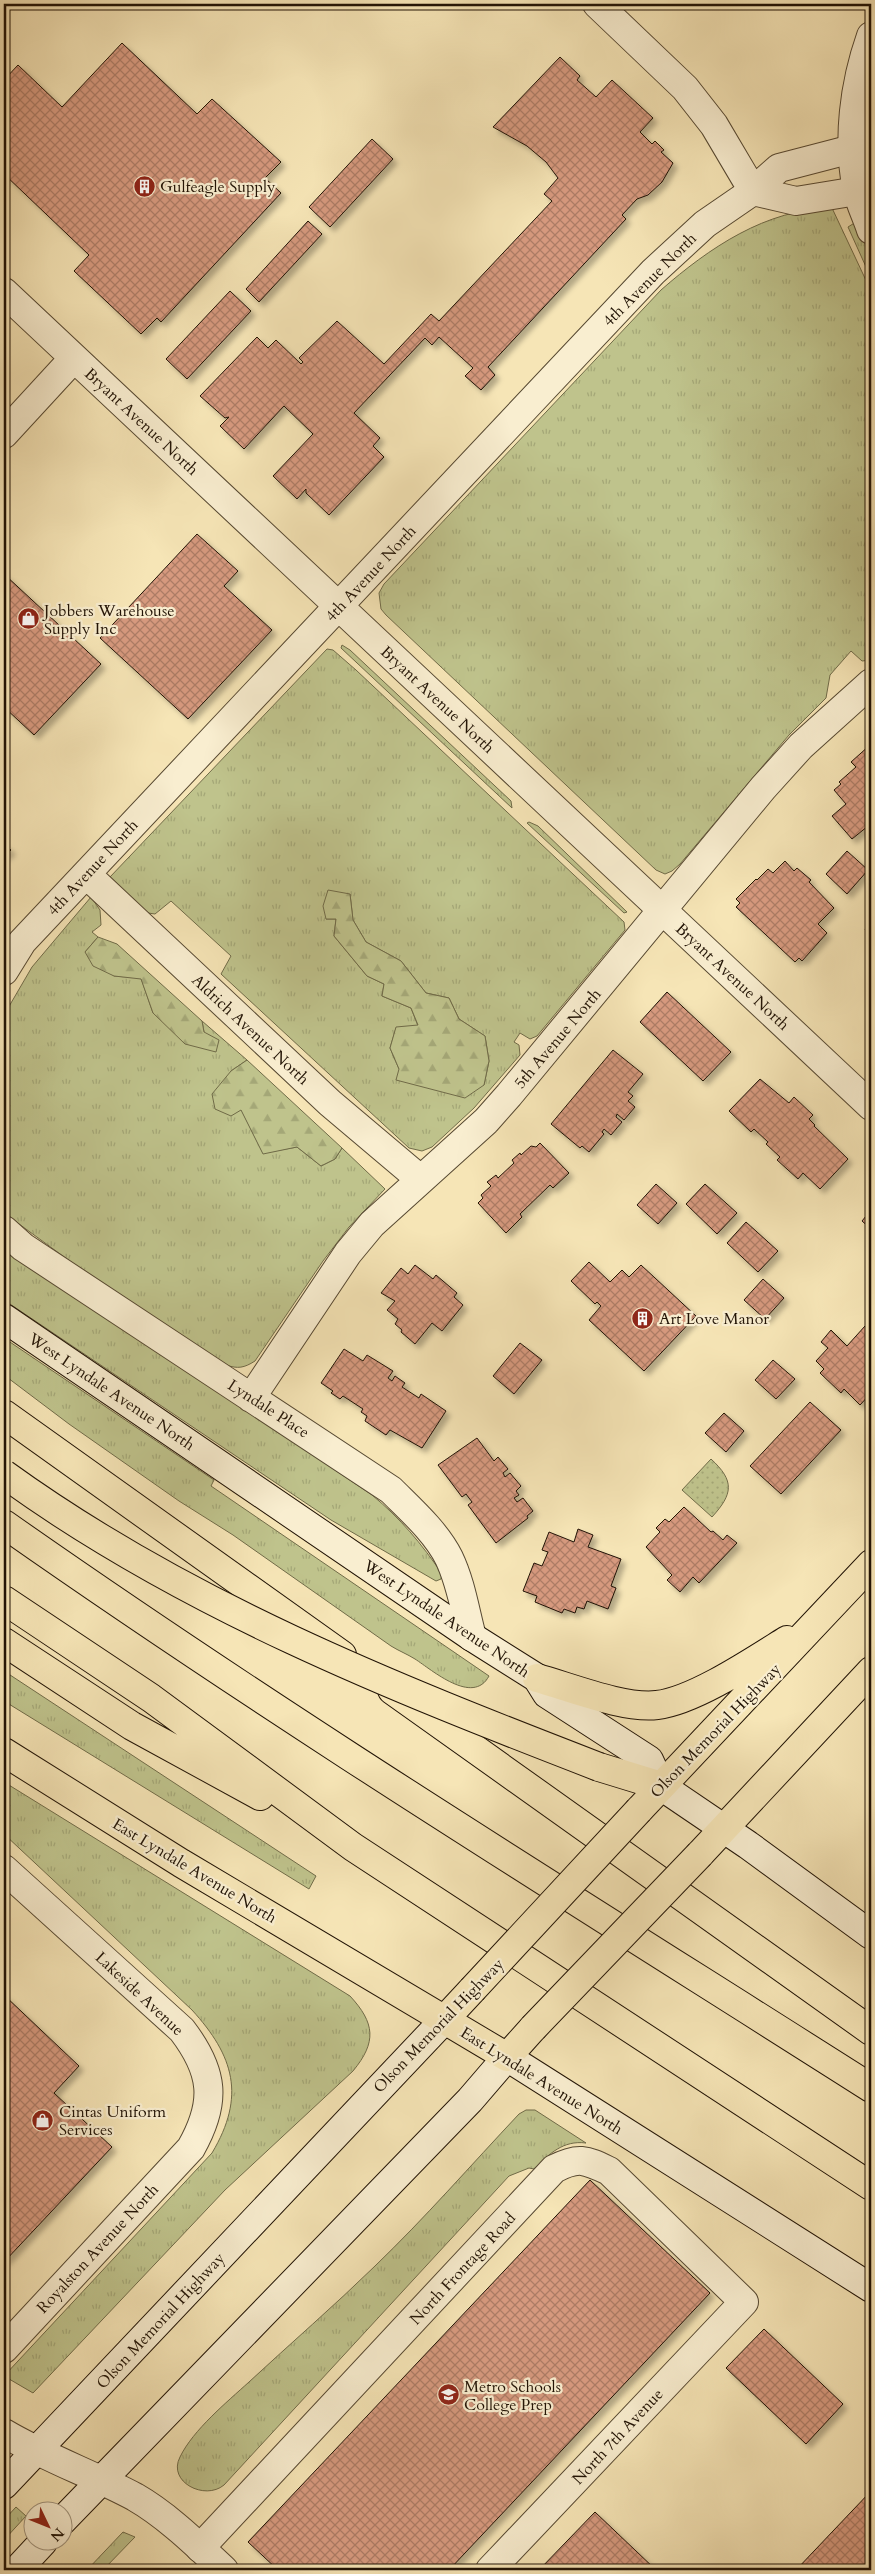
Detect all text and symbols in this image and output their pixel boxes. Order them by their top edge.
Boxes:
building icon: Gulfeagle Supply [132,174,156,198]
place label: Gulfeagle Supply [160,176,276,198]
street label: 4th Avenue North [598,228,702,331]
street label: Bryant Avenue North [79,363,203,481]
street label: 4th Avenue North [320,521,421,627]
place label: Jobbers Warehouse Supply Inc [42,600,175,640]
shop icon: Jobbers Warehouse Supply Inc [16,607,40,631]
street label: Bryant Avenue North [375,641,499,759]
street label: 4th Avenue North [42,815,143,921]
street label: Bryant Avenue North [670,918,794,1036]
street label: Aldrich Avenue North [187,970,314,1090]
street label: 5th Avenue North [509,984,606,1093]
building icon: Art Love Manor [631,1306,655,1330]
place label: Art Love Manor [659,1308,769,1330]
street label: West Lyndale Avenue North [23,1327,199,1456]
street label: Lyndale Place [223,1374,314,1443]
street label: West Lyndale Avenue North [358,1554,534,1683]
street label: Olson Memorial Highway [646,1658,786,1803]
street label: East Lyndale Avenue North [108,1813,281,1929]
street label: Lakeside Avenue [90,1947,189,2041]
street label: Olson Memorial Highway [369,1953,509,2098]
street label: East Lyndale Avenue North [456,2022,627,2140]
place label: Cintas Uniform Services [59,2101,166,2141]
shop icon: Cintas Uniform Services [31,2108,55,2132]
street label: Royalston Avenue North [32,2179,164,2318]
street label: North Frontage Road [405,2207,521,2330]
street label: Olson Memorial Highway [92,2247,230,2394]
place label: Metro Schools College Prep [464,2376,561,2416]
school or university icon: Metro Schools College Prep [436,2383,460,2407]
street label: North 7th Avenue [567,2384,668,2490]
north arrow [22,2502,72,2552]
text: N [46,2524,68,2545]

